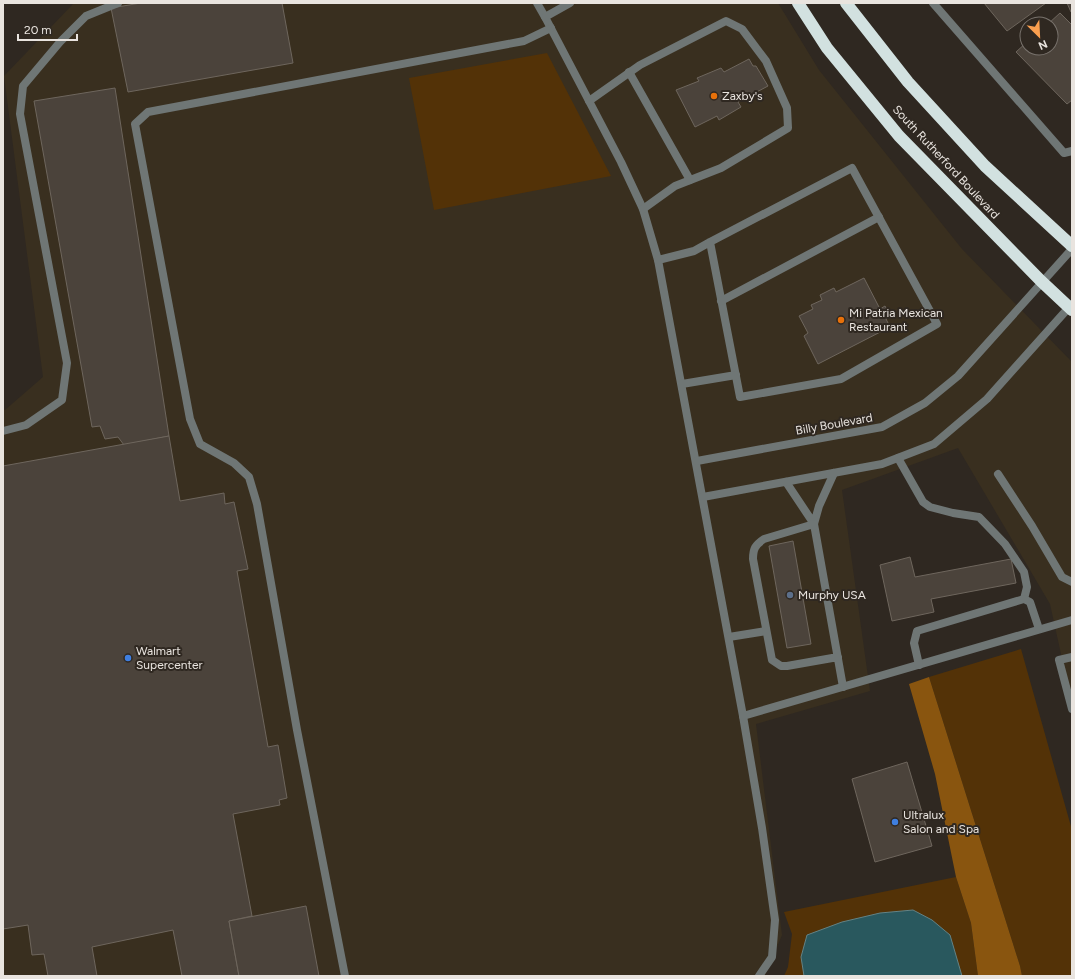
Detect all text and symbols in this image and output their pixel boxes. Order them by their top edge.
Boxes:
scale bar [18,16,77,42]
north arrow [1019,16,1059,56]
text: 20 m [24,23,52,37]
text: N [1036,37,1049,52]
place label: Zaxby's [722,89,763,103]
marker: Zaxby's [709,91,719,101]
street label: South Rutherford Boulevard [890,102,1002,222]
place label: Mi Patria Mexican Restaurant [849,306,943,334]
marker: Mi Patria Mexican Restaurant [836,315,846,325]
street label: Billy Boulevard [794,410,874,438]
place label: Murphy USA [798,588,866,602]
marker: Murphy USA [785,590,795,600]
place label: Walmart Supercenter [136,644,203,672]
marker: Walmart Supercenter [123,653,133,663]
place label: Ultralux Salon and Spa [903,808,979,836]
marker: Ultralux Salon and Spa [890,817,900,827]

